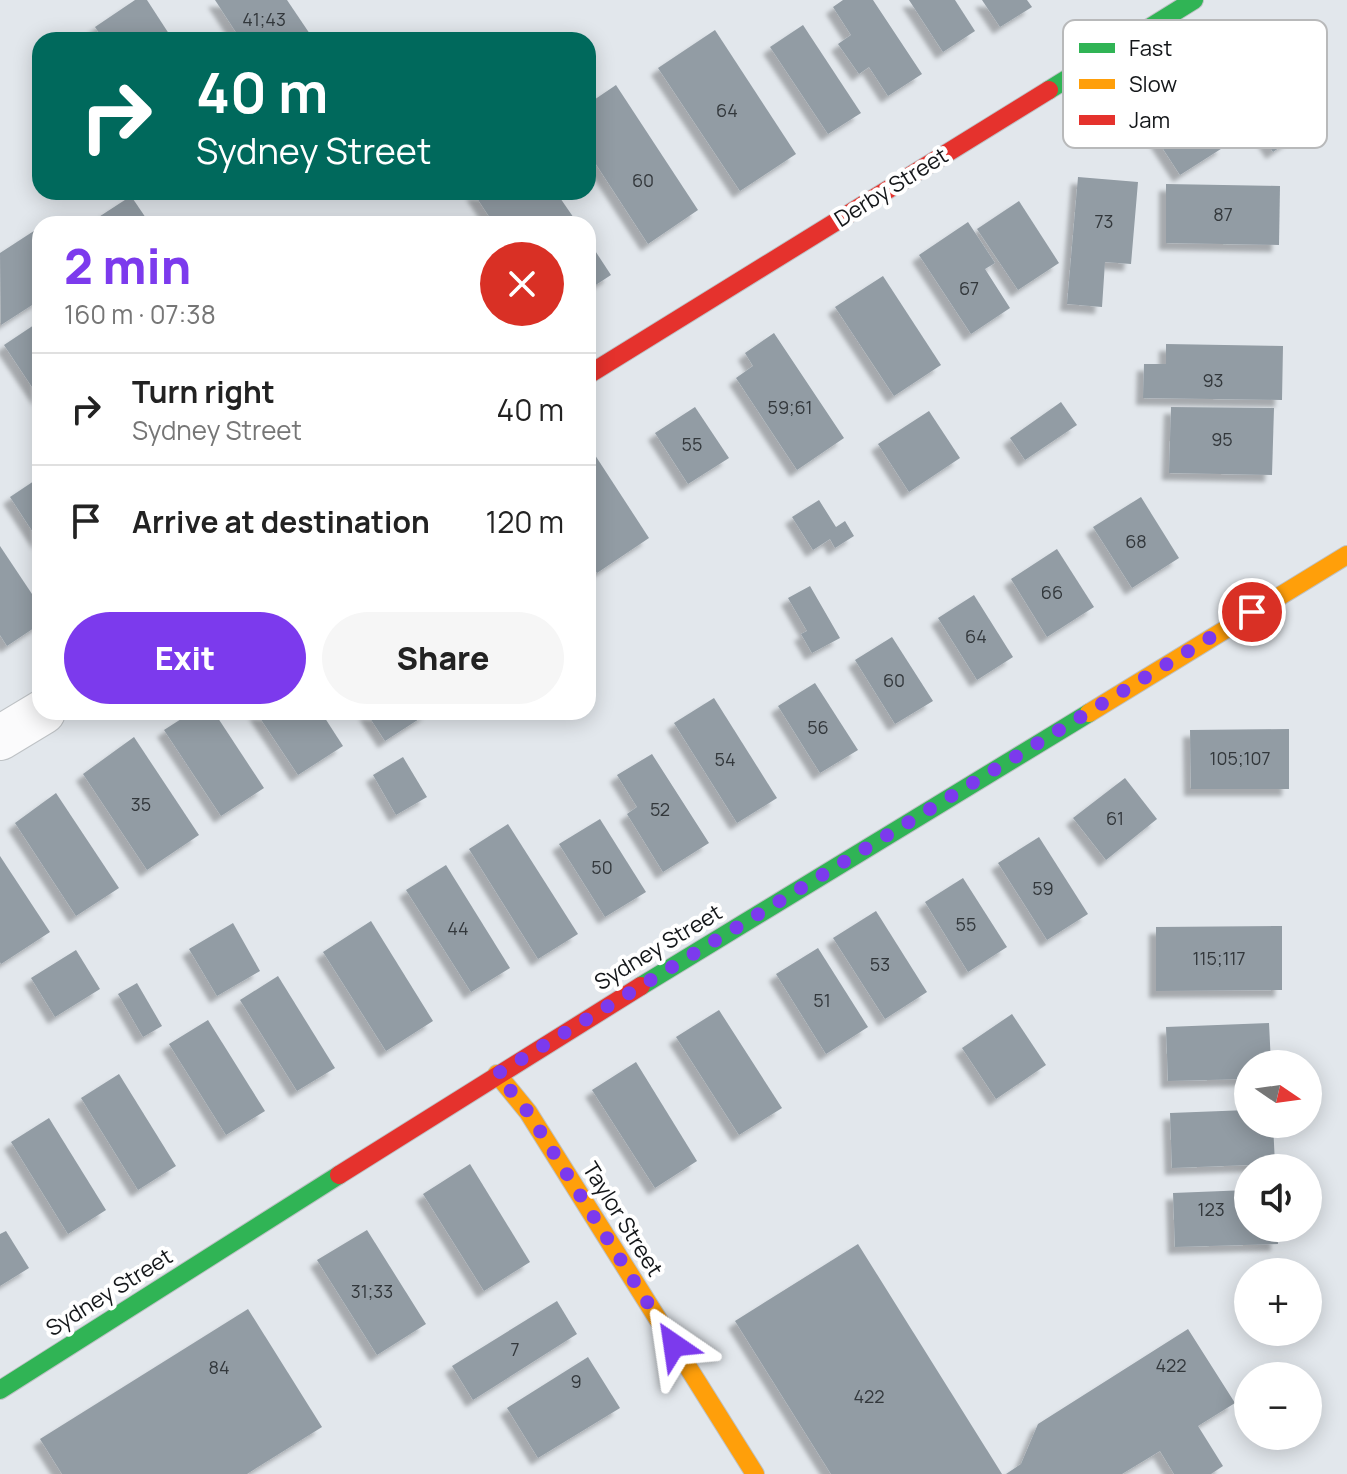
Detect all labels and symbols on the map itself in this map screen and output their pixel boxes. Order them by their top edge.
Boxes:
house number: 41;43 [242,7,286,31]
legend [1063,20,1327,148]
text: Fast [1129,33,1172,63]
text: Slow [1129,69,1177,99]
house number: 64 [716,98,738,122]
text: Jam [1129,105,1170,135]
street label: Derby Street [829,140,954,234]
house number: 60 [632,168,654,192]
house number: 87 [1213,202,1233,226]
house number: 73 [1095,209,1114,233]
house number: 67 [959,276,979,300]
house number: 93 [1202,368,1224,392]
house number: 59;61 [768,395,812,419]
house number: 95 [1211,427,1233,451]
house number: 55 [682,432,702,456]
house number: 68 [1125,529,1147,553]
pin [1218,578,1286,646]
house number: 66 [1041,580,1063,604]
house number: 64 [965,624,987,648]
house number: 60 [883,668,905,692]
house number: 56 [807,715,829,739]
house number: 105;107 [1210,746,1270,770]
house number: 54 [714,747,736,771]
house number: 35 [131,792,151,816]
house number: 52 [650,797,670,821]
house number: 61 [1106,806,1124,830]
house number: 50 [591,855,613,879]
house number: 59 [1032,876,1054,900]
street label: Sydney Street [589,897,728,997]
house number: 55 [956,912,976,936]
house number: 44 [447,916,469,940]
house number: 115;117 [1192,946,1246,970]
house number: 53 [870,952,890,976]
house number: 51 [813,988,831,1012]
north arrow [1234,1050,1322,1138]
street label: Taylor Street [576,1156,670,1282]
house number: 123 [1197,1197,1225,1221]
street label: Sydney Street [40,1241,178,1343]
house number: 31;33 [351,1279,393,1303]
position arrow [632,1303,716,1387]
house number: 7 [510,1337,520,1361]
house number: 422 [1155,1353,1187,1377]
house number: 84 [208,1355,230,1379]
house number: 9 [570,1369,582,1393]
house number: 422 [853,1384,885,1408]

